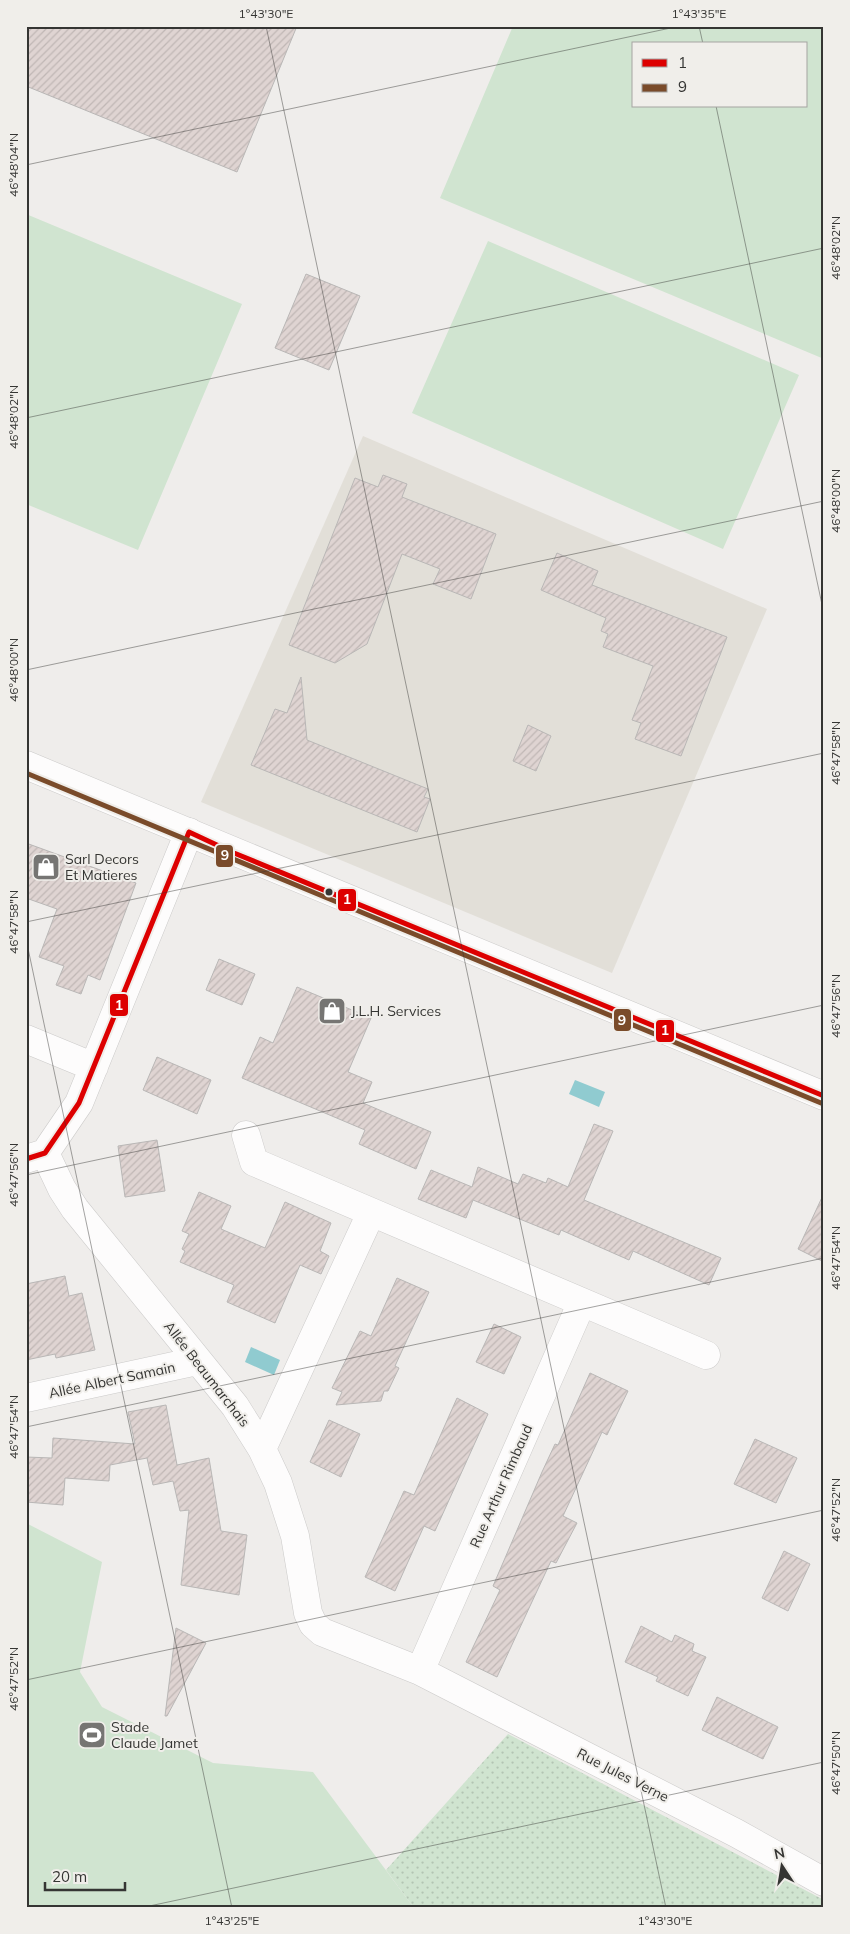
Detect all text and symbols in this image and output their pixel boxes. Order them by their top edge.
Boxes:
text: 1°43'30"E [239,6,293,21]
text: 1°43'35"E [672,6,726,21]
legend [632,42,808,108]
text: 1 [678,53,687,72]
text: 9 [678,77,687,96]
text: 46°48'04"N [6,133,21,197]
text: 46°48'02"N [828,216,843,280]
text: 46°48'02"N [6,385,21,449]
text: 46°48'00"N [828,469,843,533]
text: 46°48'00"N [6,638,21,702]
text: 46°47'58"N [828,721,843,785]
line badge: 9 [215,844,234,868]
text: 9 [221,846,229,864]
place label: Sarl Decors Et Matieres [65,850,139,884]
shop icon: Sarl Decors Et Matieres [31,852,61,882]
unlabelled marker [324,887,334,897]
line badge: 1 [337,888,357,912]
text: 46°47'58"N [6,890,21,954]
text: 1 [343,890,351,908]
text: 46°47'56"N [828,974,843,1038]
line badge: 1 [109,993,129,1017]
text: 1 [115,996,123,1014]
shop icon: J.L.H. Services [317,996,347,1026]
place label: J.L.H. Services [351,1002,441,1020]
line badge: 9 [613,1008,632,1032]
text: 9 [618,1011,626,1029]
line badge: 1 [655,1019,675,1043]
text: 1 [661,1021,669,1039]
text: 46°47'56"N [6,1143,21,1207]
text: 46°47'54"N [828,1226,843,1290]
street label: Allée Beaumarchais [160,1318,254,1430]
street label: Allée Albert Samain [47,1358,177,1402]
text: 46°47'54"N [6,1395,21,1459]
street label: Rue Arthur Rimbaud [466,1421,536,1551]
text: 46°47'52"N [828,1478,843,1542]
text: 46°47'52"N [6,1647,21,1711]
place label: Stade Claude Jamet [111,1718,198,1752]
sports icon: Stade Claude Jamet [77,1720,107,1750]
text: 46°47'50"N [828,1731,843,1795]
street label: Rue Jules Verne [574,1744,672,1806]
north arrow [758,1842,808,1892]
text: N [772,1843,786,1863]
scale bar [45,1859,125,1891]
text: 20 m [52,1867,87,1886]
text: 1°43'25"E [205,1913,259,1928]
text: 1°43'30"E [638,1913,692,1928]

